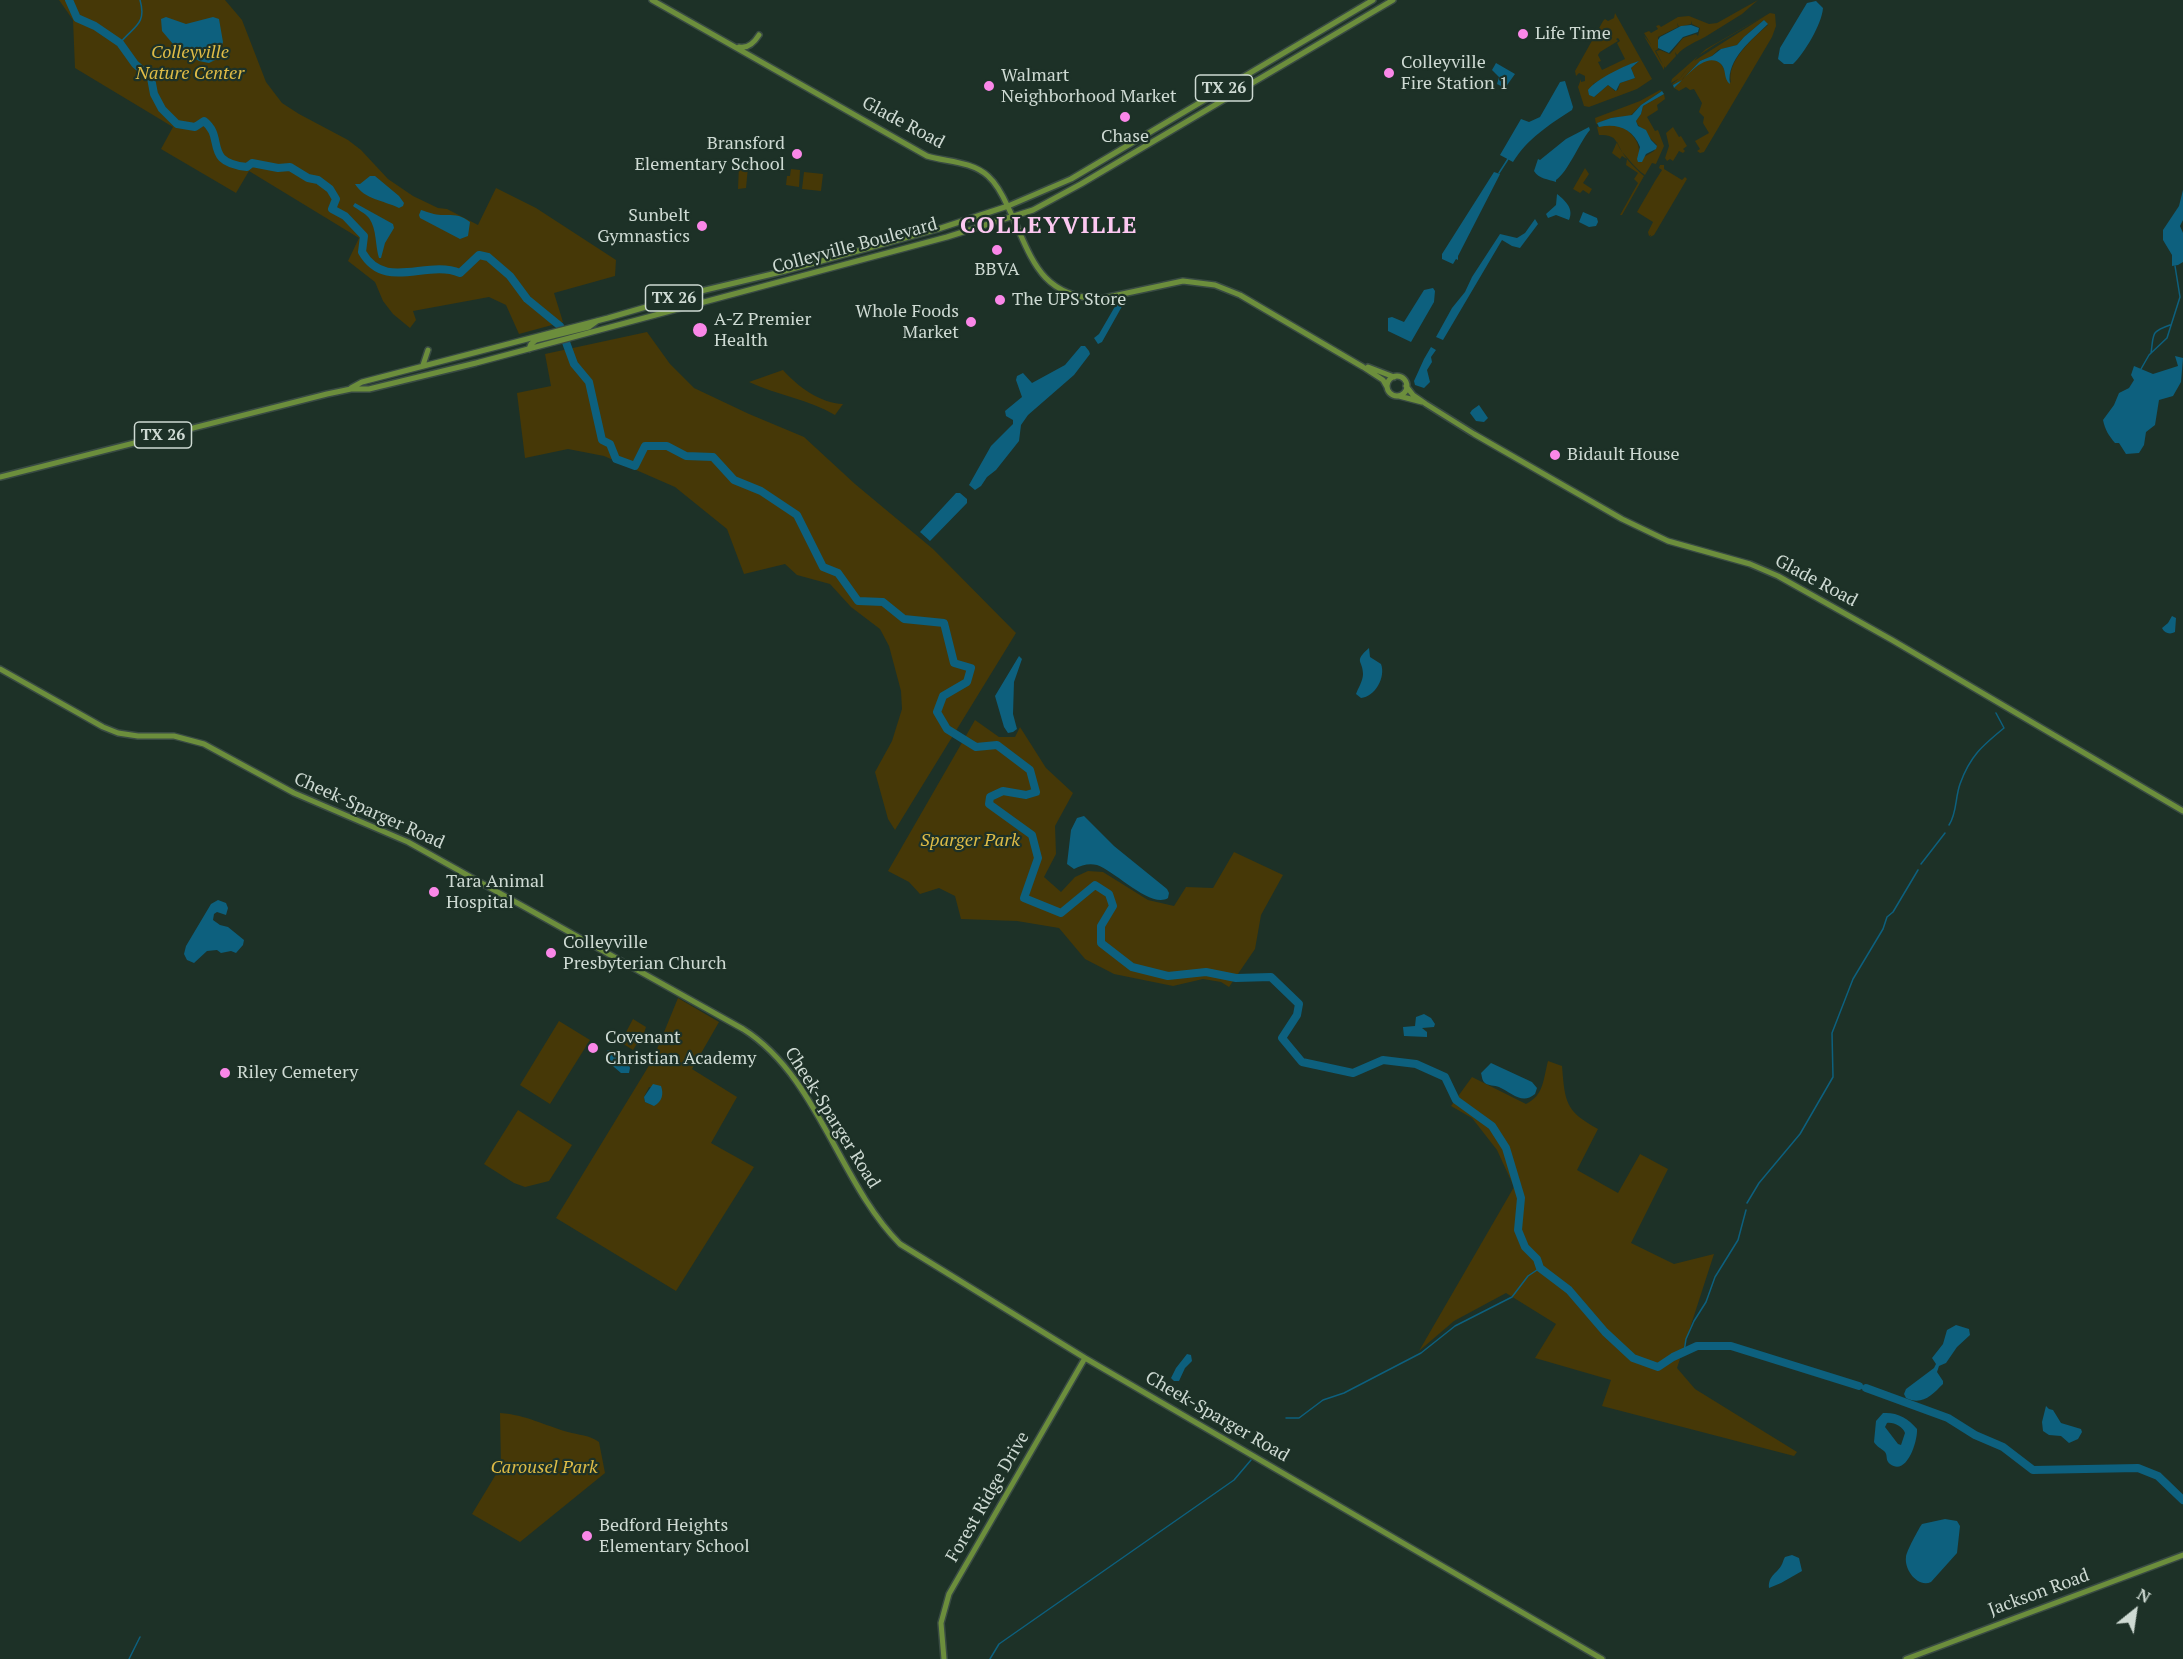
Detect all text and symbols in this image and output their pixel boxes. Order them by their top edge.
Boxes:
place label: Life Time [1535,23,1611,45]
marker: Life Time [1516,27,1530,41]
park label: Colleyville Nature Center [136,42,244,84]
place label: Colleyville Fire Station 1 [1401,52,1509,94]
place label: Walmart Neighborhood Market [1001,65,1177,107]
marker: Colleyville Fire Station 1 [1382,66,1396,80]
road number: TX 26 [1196,75,1252,101]
marker: Walmart Neighborhood Market [982,79,996,93]
street label: Glade Road [858,92,948,154]
marker: Chase [1118,110,1132,124]
place label: Chase [1101,126,1149,148]
place label: Bransford Elementary School [634,133,785,176]
marker: Bransford Elementary School [790,147,804,161]
place label: Sunbelt Gymnastics [597,205,690,248]
district label: COLLEYVILLE [960,212,1138,240]
street label: Colleyville Boulevard [770,214,940,278]
marker: Sunbelt Gymnastics [695,219,709,233]
marker: BBVA [990,243,1004,257]
place label: BBVA [975,259,1019,281]
road number: TX 26 [646,285,702,311]
place label: The UPS Store [1012,289,1126,311]
marker: The UPS Store [993,293,1007,307]
place label: Whole Foods Market [855,301,959,344]
place label: A-Z Premier Health [714,309,811,352]
marker: Whole Foods Market [964,315,978,329]
marker: A-Z Premier Health [691,321,709,339]
road number: TX 26 [134,422,192,448]
place label: Bidault House [1567,444,1680,466]
marker: Bidault House [1548,448,1562,462]
street label: Glade Road [1771,550,1861,612]
street label: Cheek-Sparger Road [290,768,448,854]
park label: Sparger Park [920,830,1020,852]
place label: Tara Animal Hospital [446,871,545,914]
marker: Tara Animal Hospital [427,885,441,899]
place label: Colleyville Presbyterian Church [563,932,727,974]
marker: Colleyville Presbyterian Church [544,946,558,960]
place label: Covenant Christian Academy [605,1027,756,1070]
marker: Covenant Christian Academy [586,1041,600,1055]
street label: Cheek-Sparger Road [780,1043,884,1193]
place label: Riley Cemetery [237,1062,358,1084]
marker: Riley Cemetery [218,1066,232,1080]
street label: Cheek-Sparger Road [1141,1367,1293,1467]
street label: Forest Ridge Drive [942,1428,1034,1566]
park label: Carousel Park [490,1457,598,1479]
place label: Bedford Heights Elementary School [599,1515,750,1558]
marker: Bedford Heights Elementary School [580,1529,594,1543]
street label: Jackson Road [1986,1565,2092,1621]
north arrow [2105,1581,2165,1641]
text: N [2133,1583,2155,1608]

